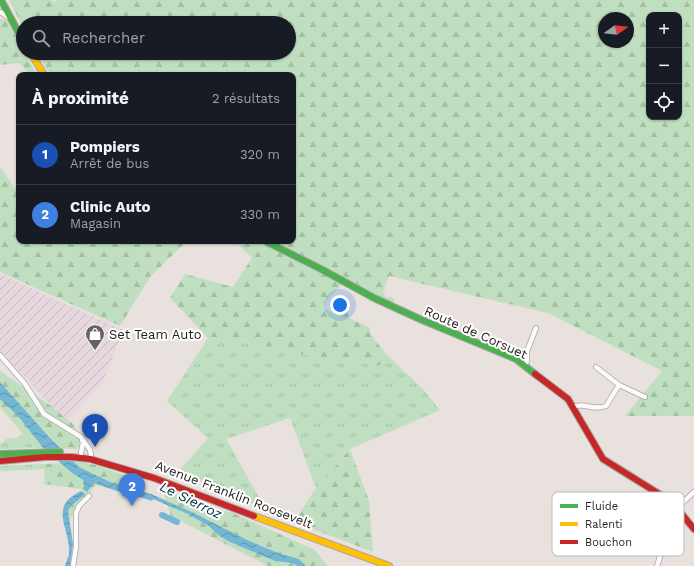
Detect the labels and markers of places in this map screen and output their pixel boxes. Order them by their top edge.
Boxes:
shop icon: Set Team Auto [84,323,106,351]
place label: Set Team Auto [109,327,202,342]
pin: 1 [82,414,108,447]
pin: 2 [119,473,145,506]

